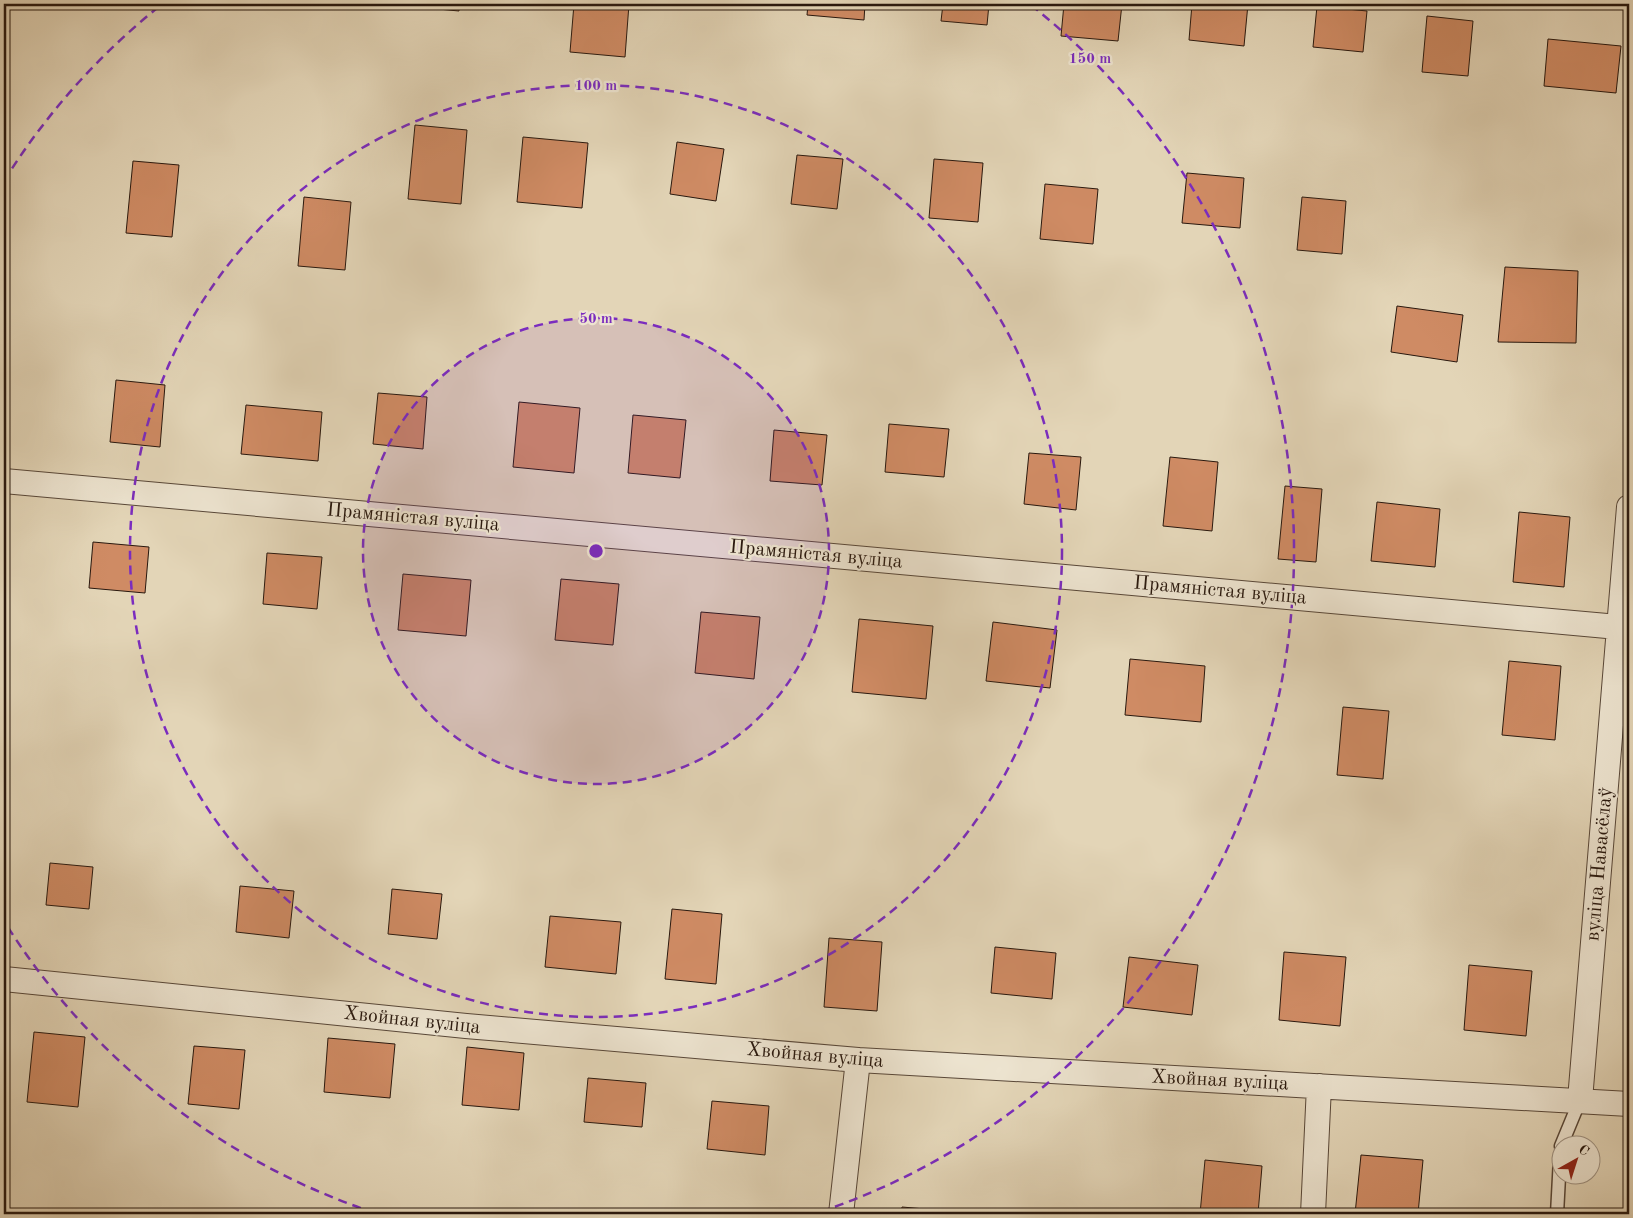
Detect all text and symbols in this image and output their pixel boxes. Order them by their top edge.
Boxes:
text: 150 m [1069,52,1111,67]
text: 100 m [575,79,617,94]
text: 50 m [579,312,613,327]
street label: Прамяністая вуліца [326,500,501,536]
street label: Прамяністая вуліца [729,537,904,573]
centre of rings [587,542,605,560]
street label: Прамяністая вуліца [1133,573,1308,609]
street label: вуліца Навасёлаў [1583,786,1617,942]
street label: Хвойная вуліца [343,1004,482,1038]
street label: Хвойная вуліца [746,1040,884,1072]
street label: Хвойная вуліца [1151,1067,1289,1095]
north arrow [1550,1136,1600,1186]
text: С [1576,1142,1592,1159]

